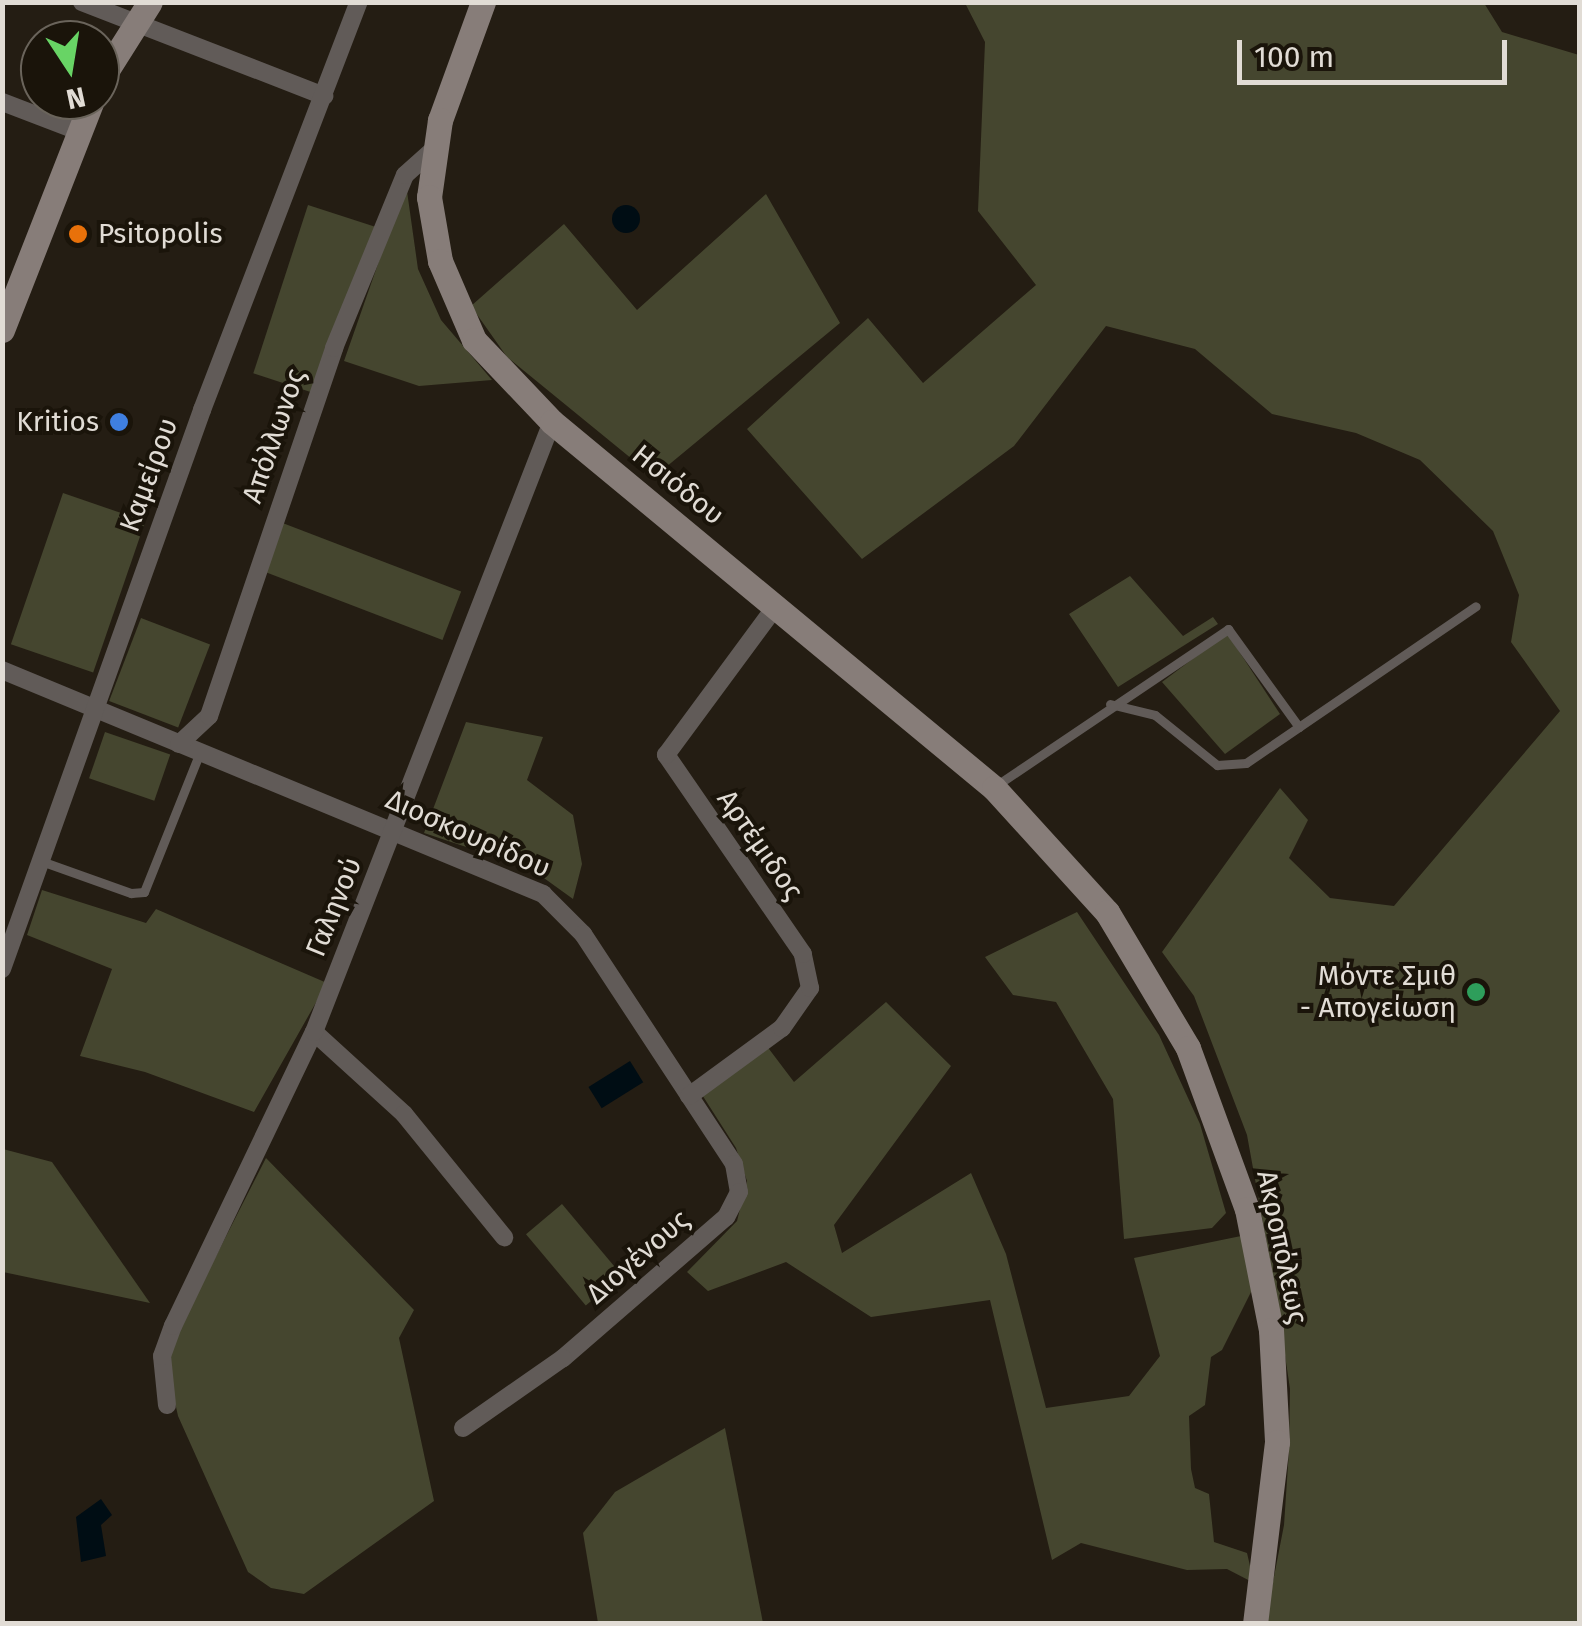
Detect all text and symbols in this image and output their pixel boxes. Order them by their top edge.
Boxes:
north arrow [20,20,120,120]
scale bar [1242,20,1512,82]
text: 100 m [1254,39,1334,75]
text: N [63,80,88,116]
place label: Psitopolis [98,217,223,251]
marker: Psitopolis [67,223,89,245]
street label: Απόλλωνος [235,364,313,508]
place label: Kritios [16,405,99,439]
marker: Kritios [108,411,130,433]
street label: Καμείρου [113,413,185,537]
street label: Ησιόδου [625,438,731,532]
street label: Διοσκουρίδου [380,783,556,885]
street label: Αρτέμιδος [710,783,810,907]
street label: Γαληνού [299,853,369,961]
place label: Μόντε Σμιθ - Απογείωση [1300,959,1456,1025]
marker: Μόντε Σμιθ - Απογείωση [1465,981,1487,1003]
street label: Ακροπόλεως [1249,1167,1315,1327]
street label: Διογένους [580,1203,696,1311]

